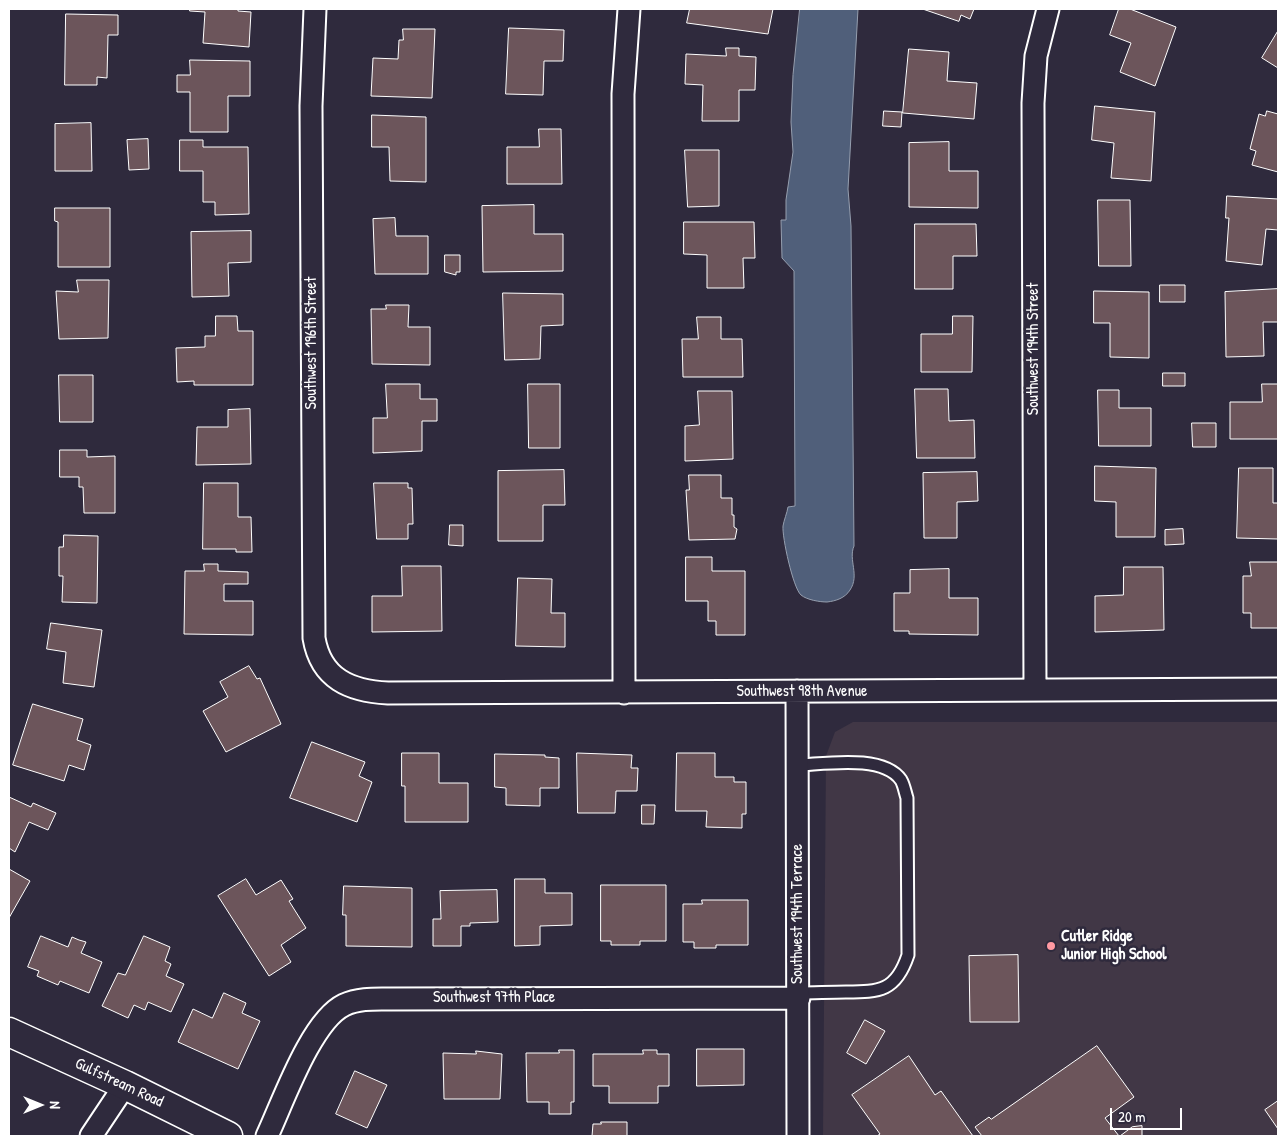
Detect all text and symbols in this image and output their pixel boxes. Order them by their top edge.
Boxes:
street label: Southwest 196th Street [302,277,322,409]
street label: Southwest 194th Street [1024,283,1044,415]
street label: Southwest 98th Avenue [737,682,867,702]
street label: Southwest 194th Terrace [788,844,808,984]
place label: Cutler Ridge Junior High School [1061,927,1166,965]
marker: Cutler Ridge Junior High School [1045,940,1057,952]
street label: Southwest 97th Place [433,988,555,1008]
street label: Gulfstream Road [72,1054,166,1112]
north arrow [15,1080,65,1130]
scale bar [1112,1098,1184,1130]
text: N [46,1101,65,1109]
text: 20 m [1118,1106,1145,1127]

